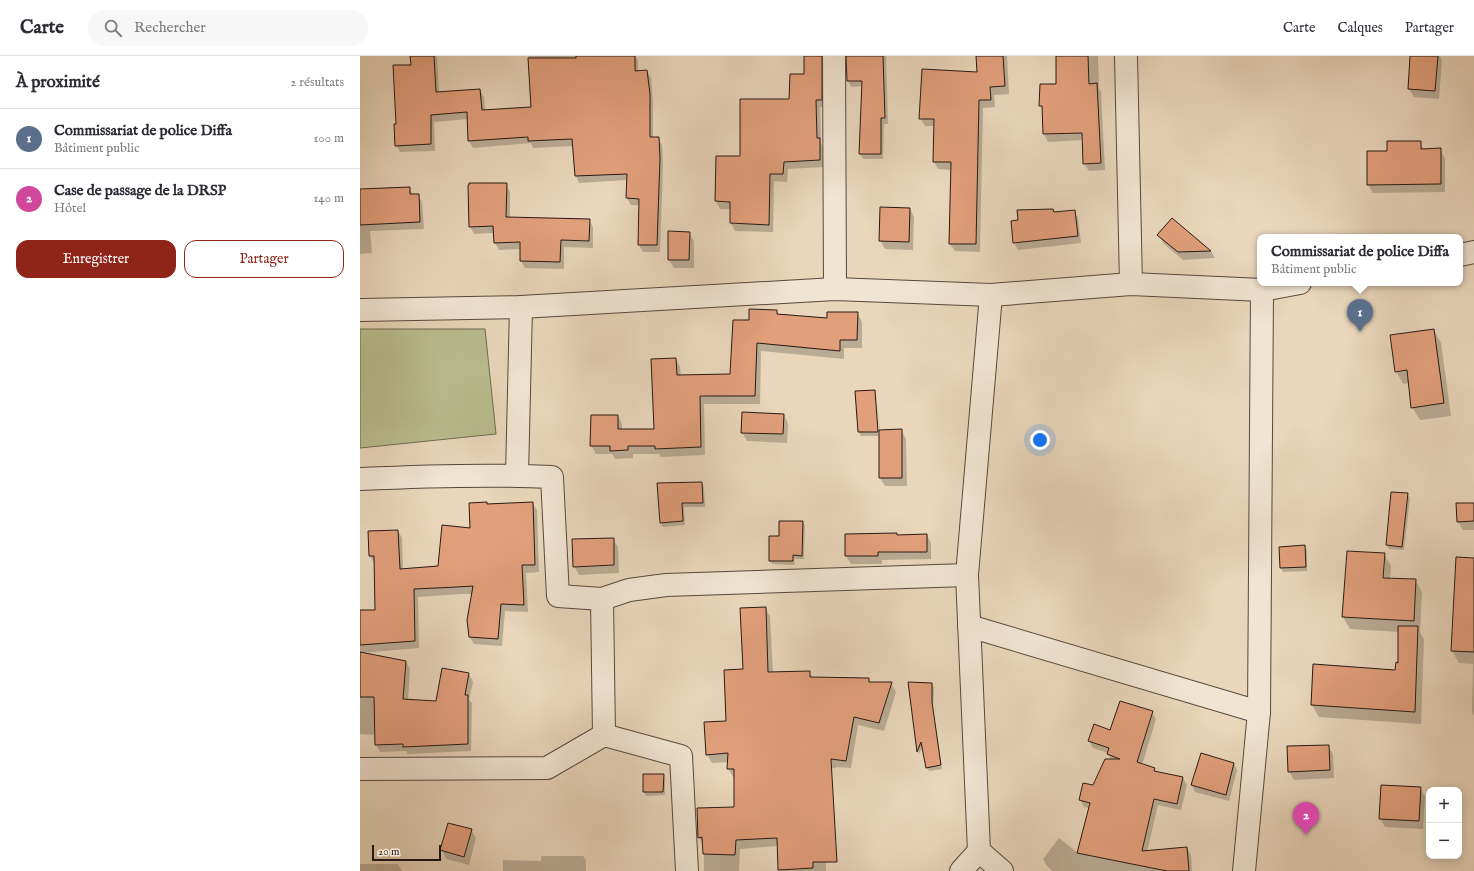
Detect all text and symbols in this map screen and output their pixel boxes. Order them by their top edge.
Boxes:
search box [88,10,368,46]
text: Carte [20,16,64,40]
icon: search [102,17,124,39]
text: Rechercher [134,18,206,37]
text: Carte [1283,19,1315,37]
text: Calques [1337,19,1383,37]
text: Partager [1405,19,1454,37]
text: À proximité [16,72,100,93]
text: 2 résultats [290,74,344,91]
text: Commissariat de police Diffa [54,121,232,140]
text: 1 [27,130,31,147]
text: 100 m [314,130,344,147]
text: Bâtiment public [54,140,140,157]
text: Case de passage de la DRSP [54,181,226,200]
text: 2 [26,190,32,207]
text: 140 m [314,190,344,207]
text: Hôtel [54,200,86,217]
popup [1257,234,1463,286]
button: Enregistrer [16,240,176,278]
button: Partager [184,240,344,278]
text: Commissariat de police Diffa [1271,242,1449,261]
text: Bâtiment public [1271,261,1357,278]
pin: 1 [1347,299,1373,332]
your location [1030,430,1050,450]
map controls [1426,787,1462,859]
button: + [1426,787,1462,823]
pin: 2 [1293,802,1319,835]
button: − [1426,823,1462,859]
scale bar [372,843,441,862]
text: 20 m [378,845,399,859]

